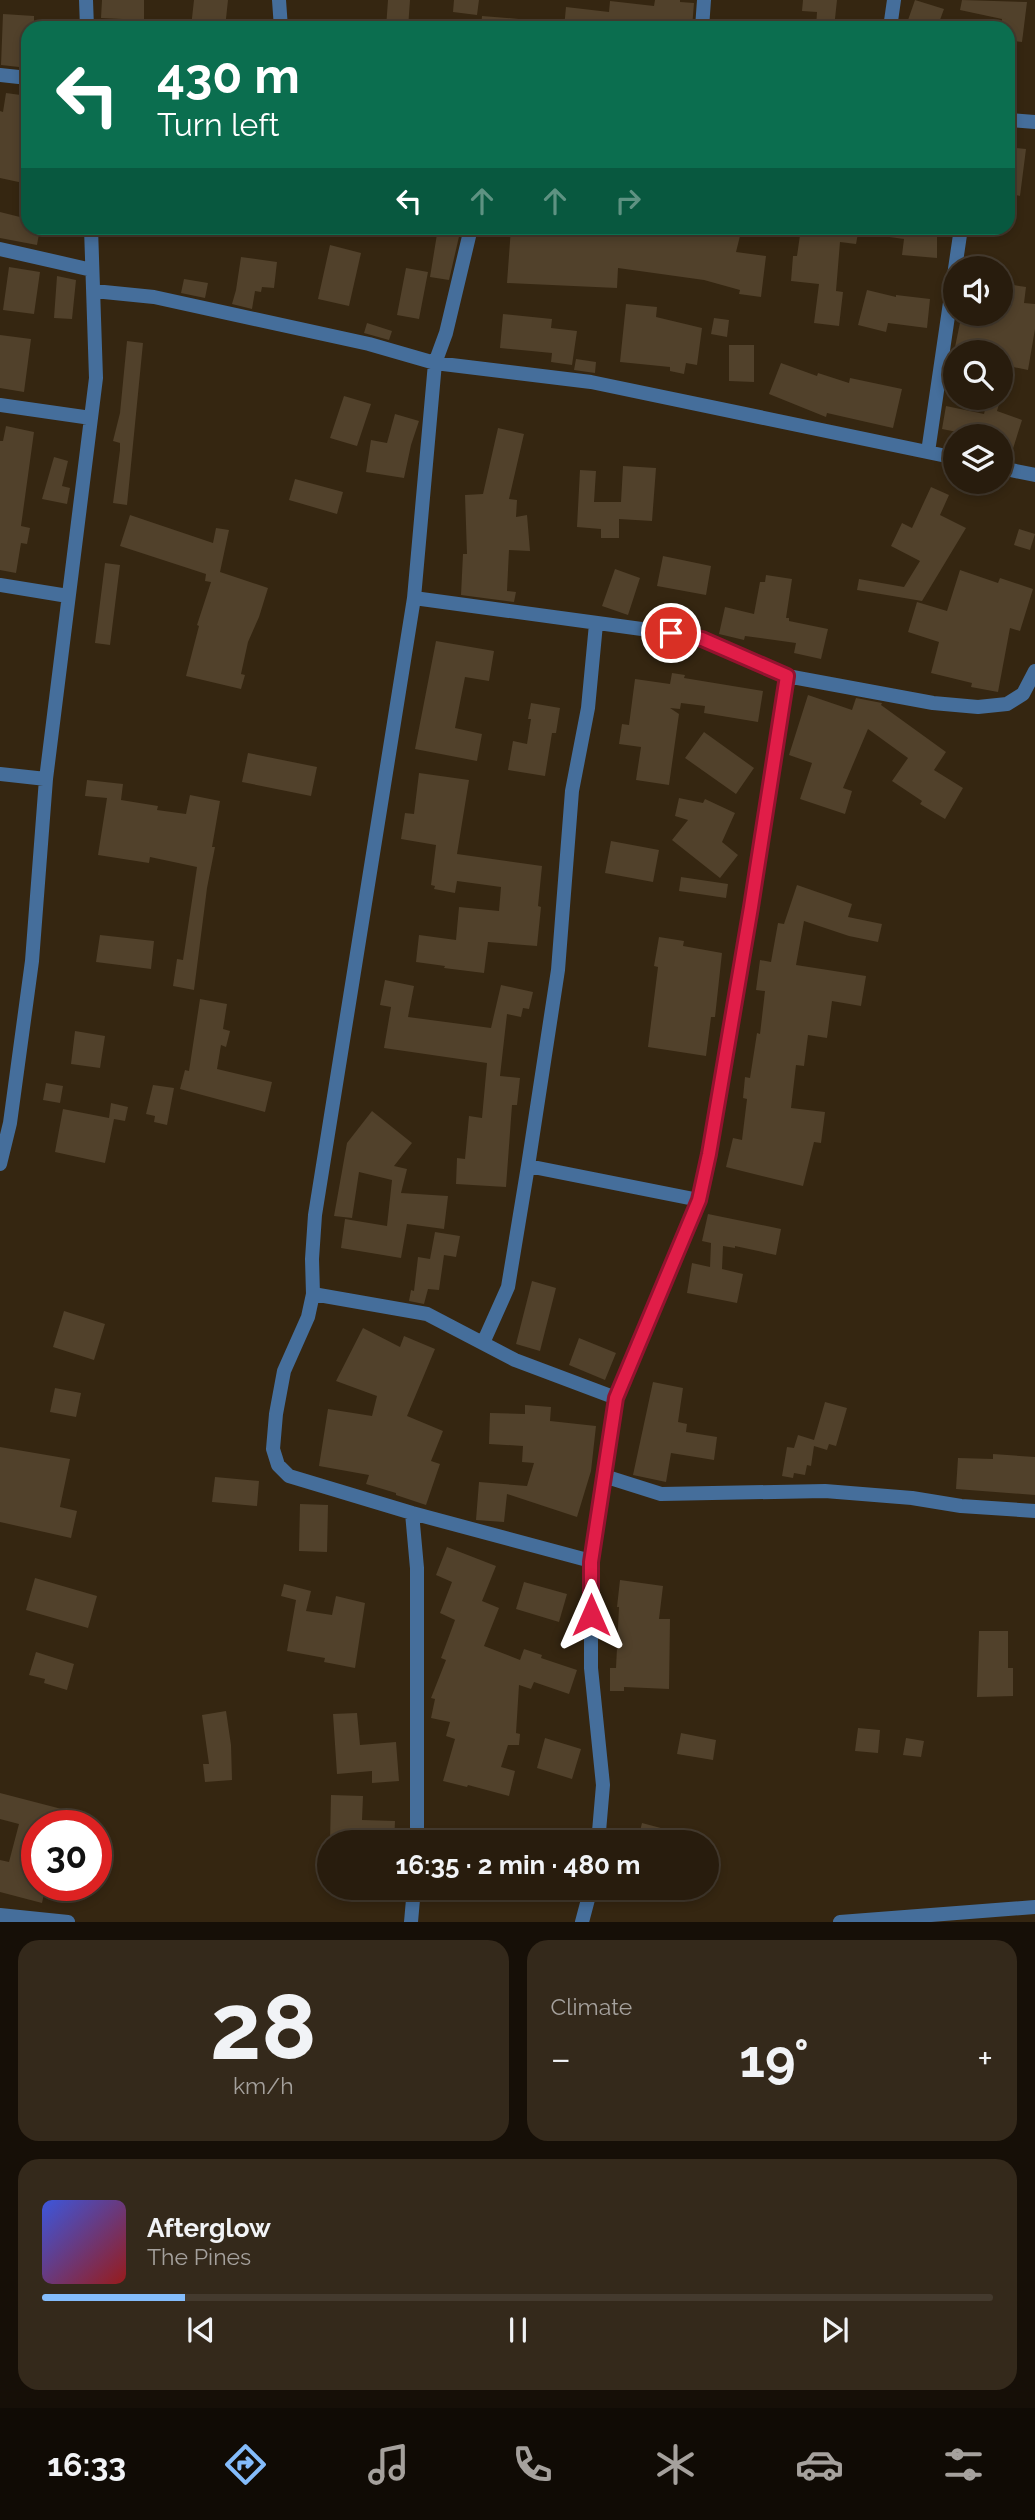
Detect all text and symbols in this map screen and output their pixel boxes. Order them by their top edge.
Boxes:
text: 430 m [157,47,300,104]
icon: left [42,49,133,140]
text: Turn left [157,106,279,143]
icon: left [390,182,428,220]
icon: ahead [463,182,501,220]
icon: ahead [536,182,574,220]
icon: right [609,182,647,220]
map controls [943,256,1013,494]
button: sound [943,256,1013,326]
button: search [943,340,1013,410]
button: layers [943,424,1013,494]
pin [641,603,701,663]
icon: arrive [652,614,690,652]
position arrow [554,1578,628,1652]
speed limit sign: 30 [21,1810,112,1901]
text: 16:35 · 2 min · 480 m [395,1850,641,1880]
text: 28 [210,1973,316,2080]
text: Climate [551,1993,632,2020]
text: 19° [739,2028,809,2089]
text: − [551,2036,571,2081]
text: + [977,2036,993,2081]
text: km/h [233,2072,294,2099]
text: Afterglow [147,2213,271,2243]
text: The Pines [147,2243,251,2270]
icon: previous [182,2311,220,2349]
icon: pause [499,2311,537,2349]
icon: next [816,2311,854,2349]
icon: directions [221,2440,270,2489]
icon: music [364,2440,413,2489]
icon: phone [508,2440,557,2489]
icon: climate [651,2440,700,2489]
icon: car [795,2440,844,2489]
icon: filters [939,2440,988,2489]
text: 16:33 [47,2446,126,2483]

